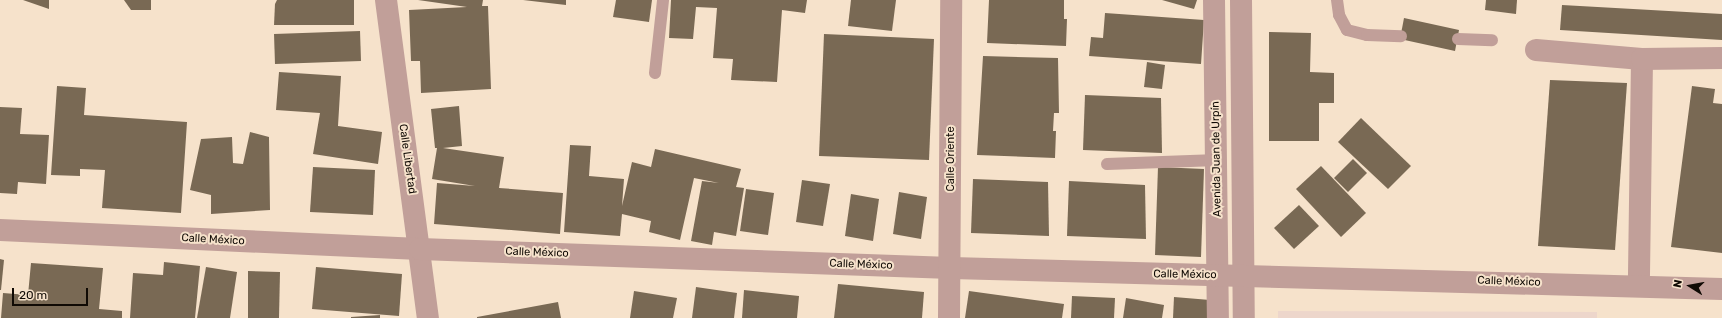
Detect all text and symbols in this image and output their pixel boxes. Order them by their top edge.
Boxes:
street label: Avenida Juan de Urpín [1209,101,1225,217]
street label: Calle Libertad [396,123,418,195]
street label: Calle Oriente [944,126,958,192]
street label: Calle México [181,232,245,248]
street label: Calle México [505,245,569,261]
street label: Calle México [829,257,893,273]
north arrow [1670,266,1710,306]
street label: Calle México [1153,268,1217,282]
street label: Calle México [1477,274,1541,290]
text: N [1671,278,1685,289]
scale bar [14,280,90,306]
text: 20 m [19,288,47,302]

